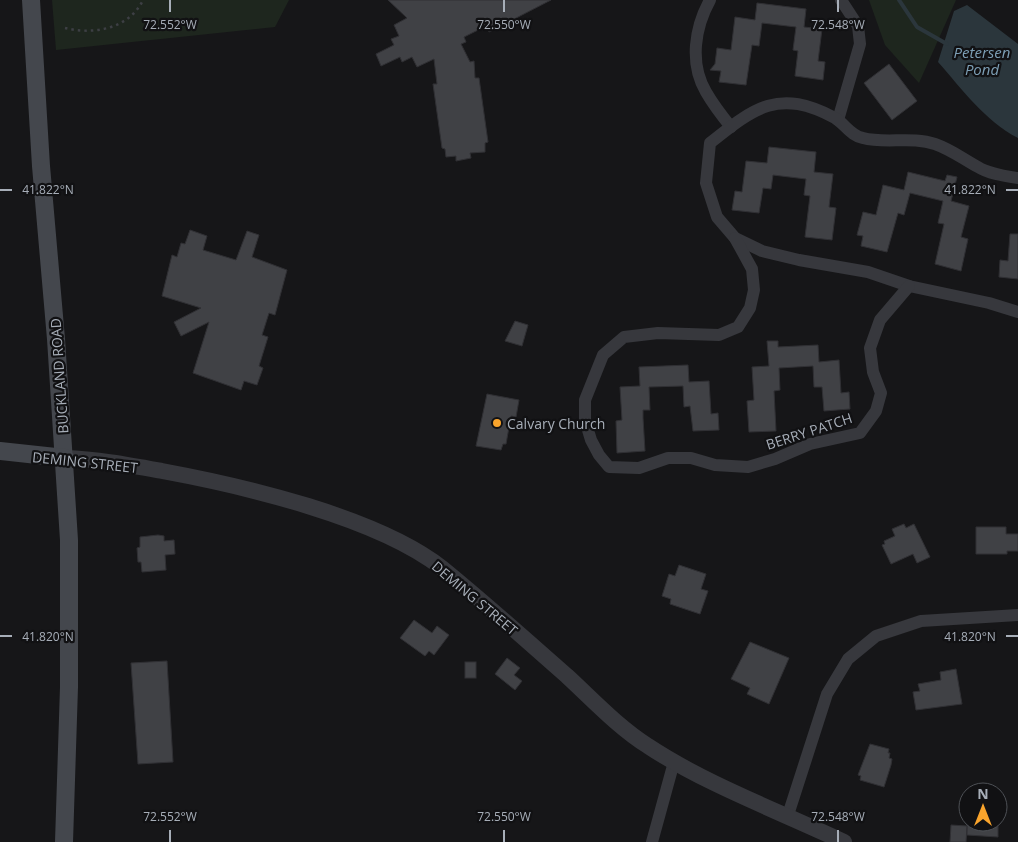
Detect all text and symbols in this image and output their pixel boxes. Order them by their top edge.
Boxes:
text: 72.552°W [143,16,197,33]
text: 72.550°W [477,16,531,33]
text: 72.548°W [811,16,865,33]
water label: Petersen Pond [954,42,1010,79]
text: 41.822°N [22,181,74,198]
text: 41.822°N [944,181,996,198]
street label: BUCKLAND ROAD [45,318,73,434]
street label: BERRY PATCH [763,408,855,454]
place label: Calvary Church [507,414,605,433]
marker: Calvary Church [491,417,503,429]
street label: DEMING STREET [31,447,139,477]
street label: DEMING STREET [428,557,522,640]
text: 41.820°N [22,628,74,645]
text: 41.820°N [944,628,996,645]
north arrow [958,782,1008,832]
text: N [977,784,989,803]
text: 72.552°W [143,808,197,825]
text: 72.550°W [477,808,531,825]
text: 72.548°W [811,808,865,825]

